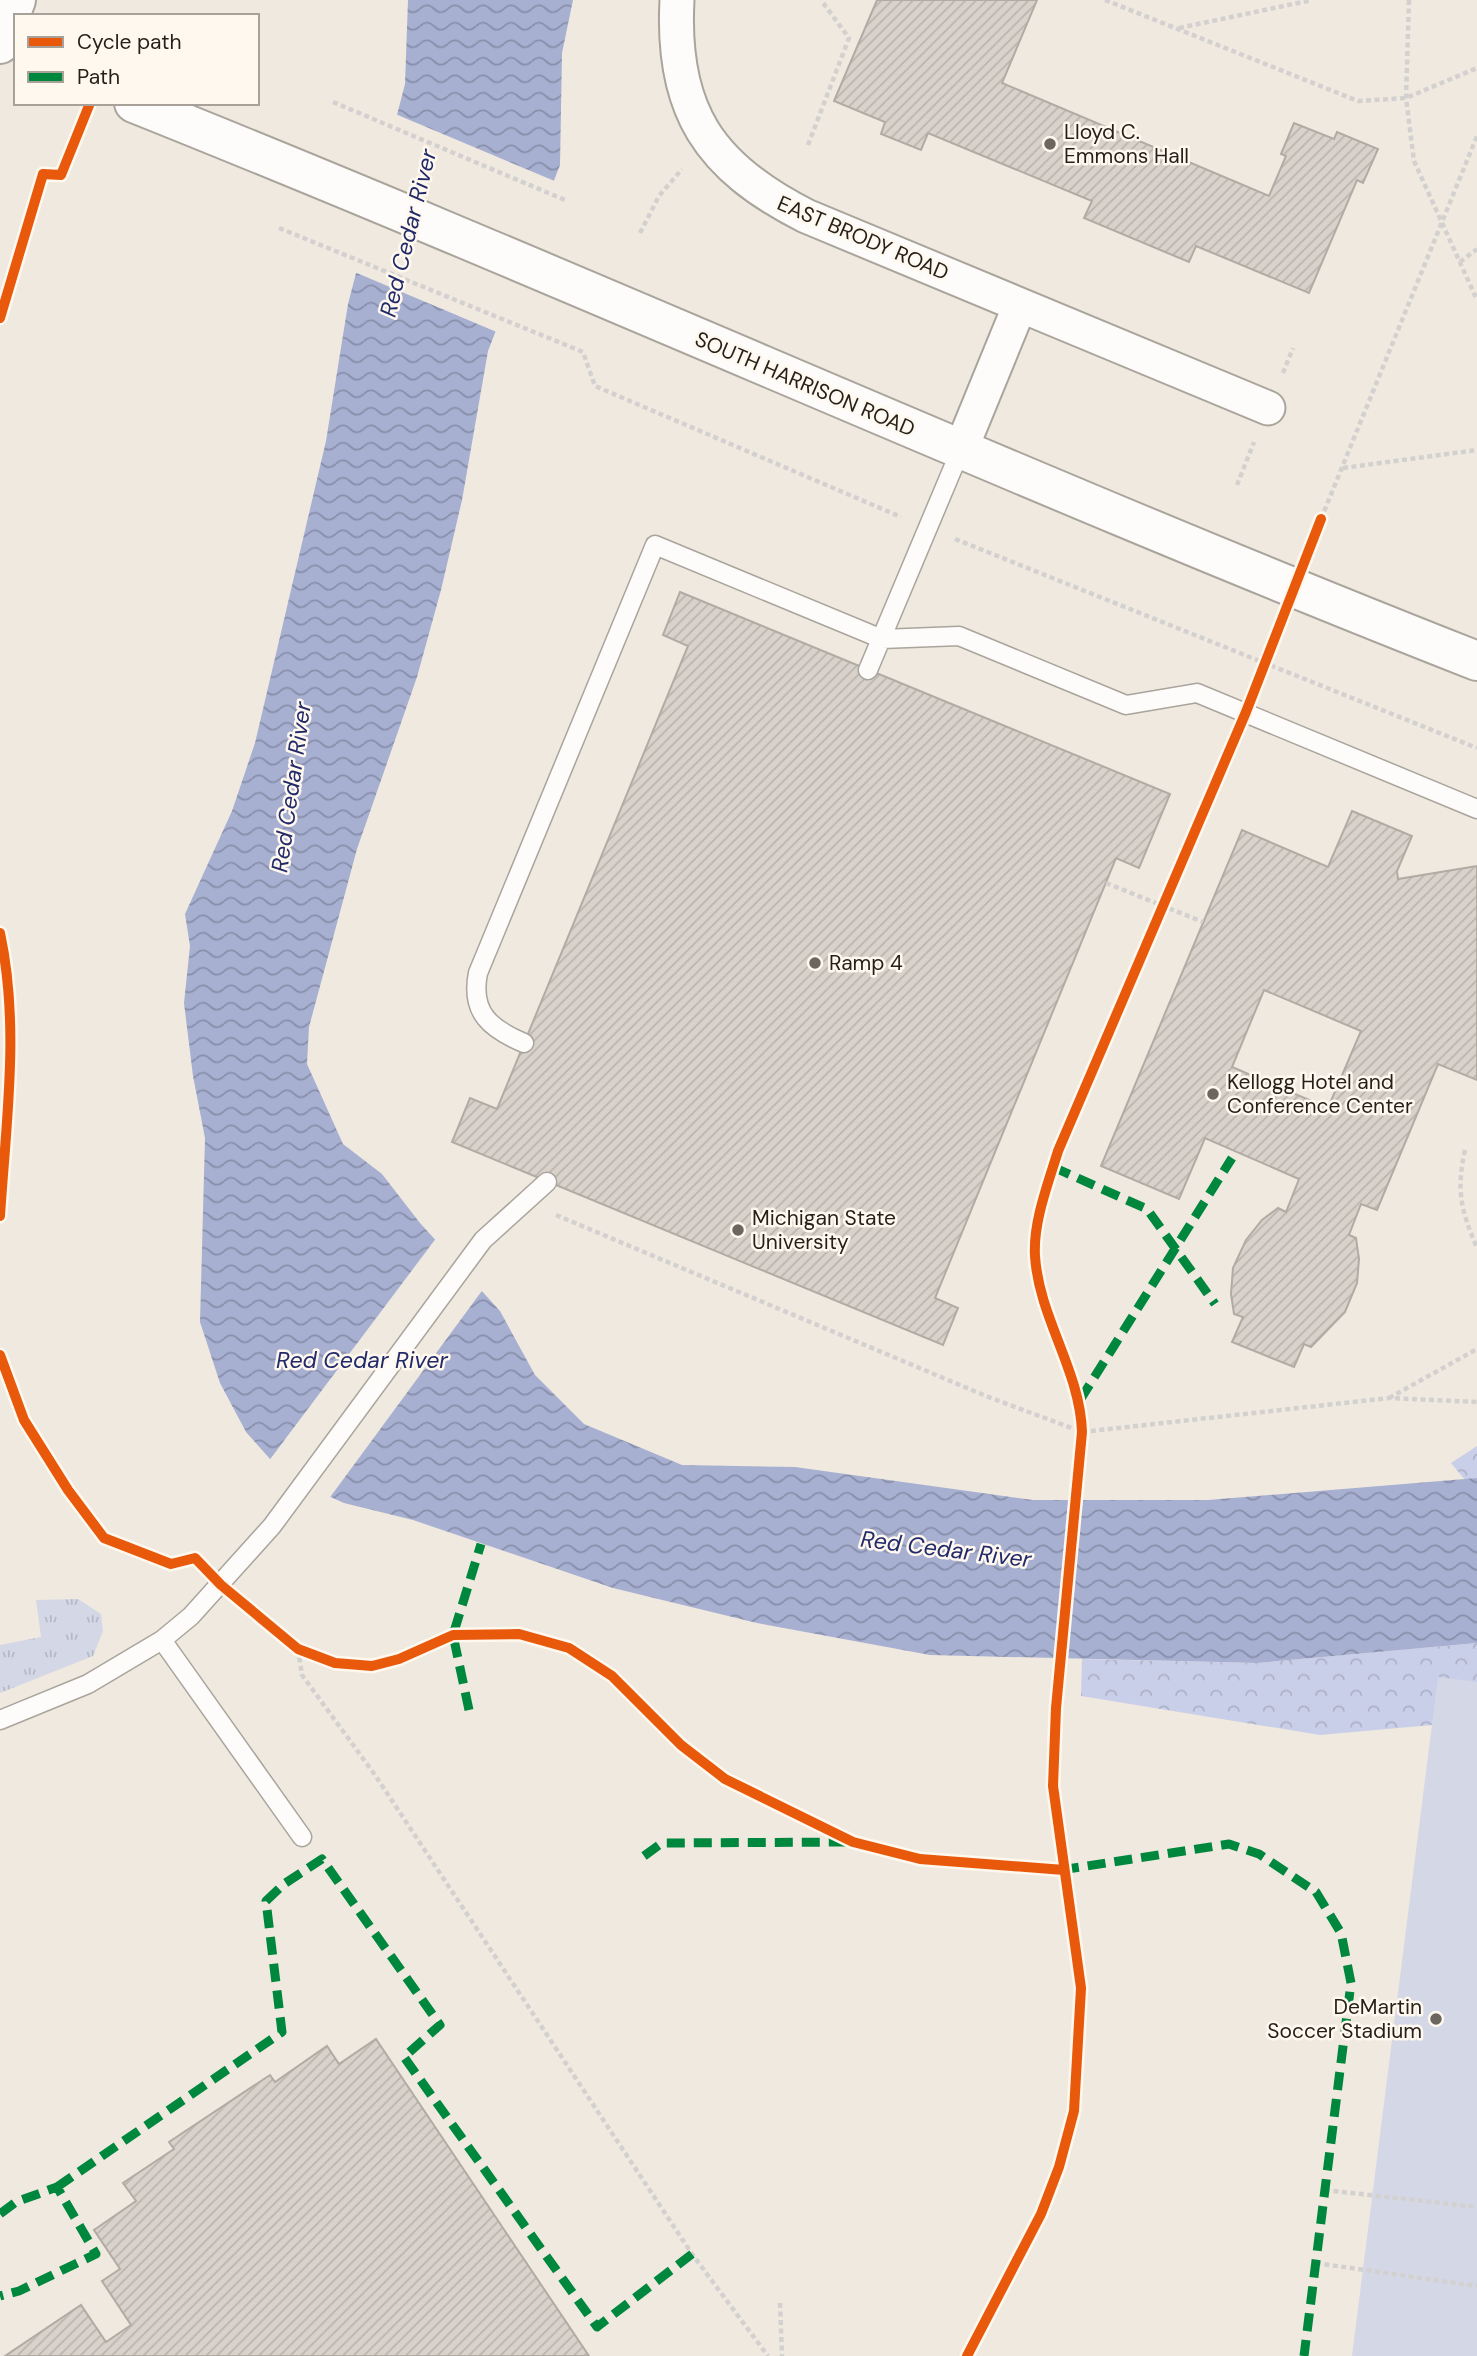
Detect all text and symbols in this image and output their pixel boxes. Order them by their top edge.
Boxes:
legend [14,14,259,105]
text: Cycle path [77,28,182,56]
text: Path [77,63,120,91]
place label: Lloyd C. Emmons Hall [1064,118,1189,170]
marker: Lloyd C. Emmons Hall [1042,136,1058,152]
water label: Red Cedar River [373,145,444,320]
street label: EAST BRODY ROAD [773,189,953,287]
street label: SOUTH HARRISON ROAD [691,325,919,443]
water label: Red Cedar River [264,698,318,874]
place label: Ramp 4 [829,949,903,977]
marker: Ramp 4 [807,955,823,971]
place label: Kellogg Hotel and Conference Center [1227,1068,1413,1120]
marker: Kellogg Hotel and Conference Center [1205,1086,1221,1102]
place label: Michigan State University [752,1204,896,1256]
marker: Michigan State University [730,1222,746,1238]
water label: Red Cedar River [276,1345,449,1375]
water label: Red Cedar River [859,1524,1035,1575]
place label: DeMartin Soccer Stadium [1267,1993,1422,2045]
marker: DeMartin Soccer Stadium [1428,2011,1444,2027]

